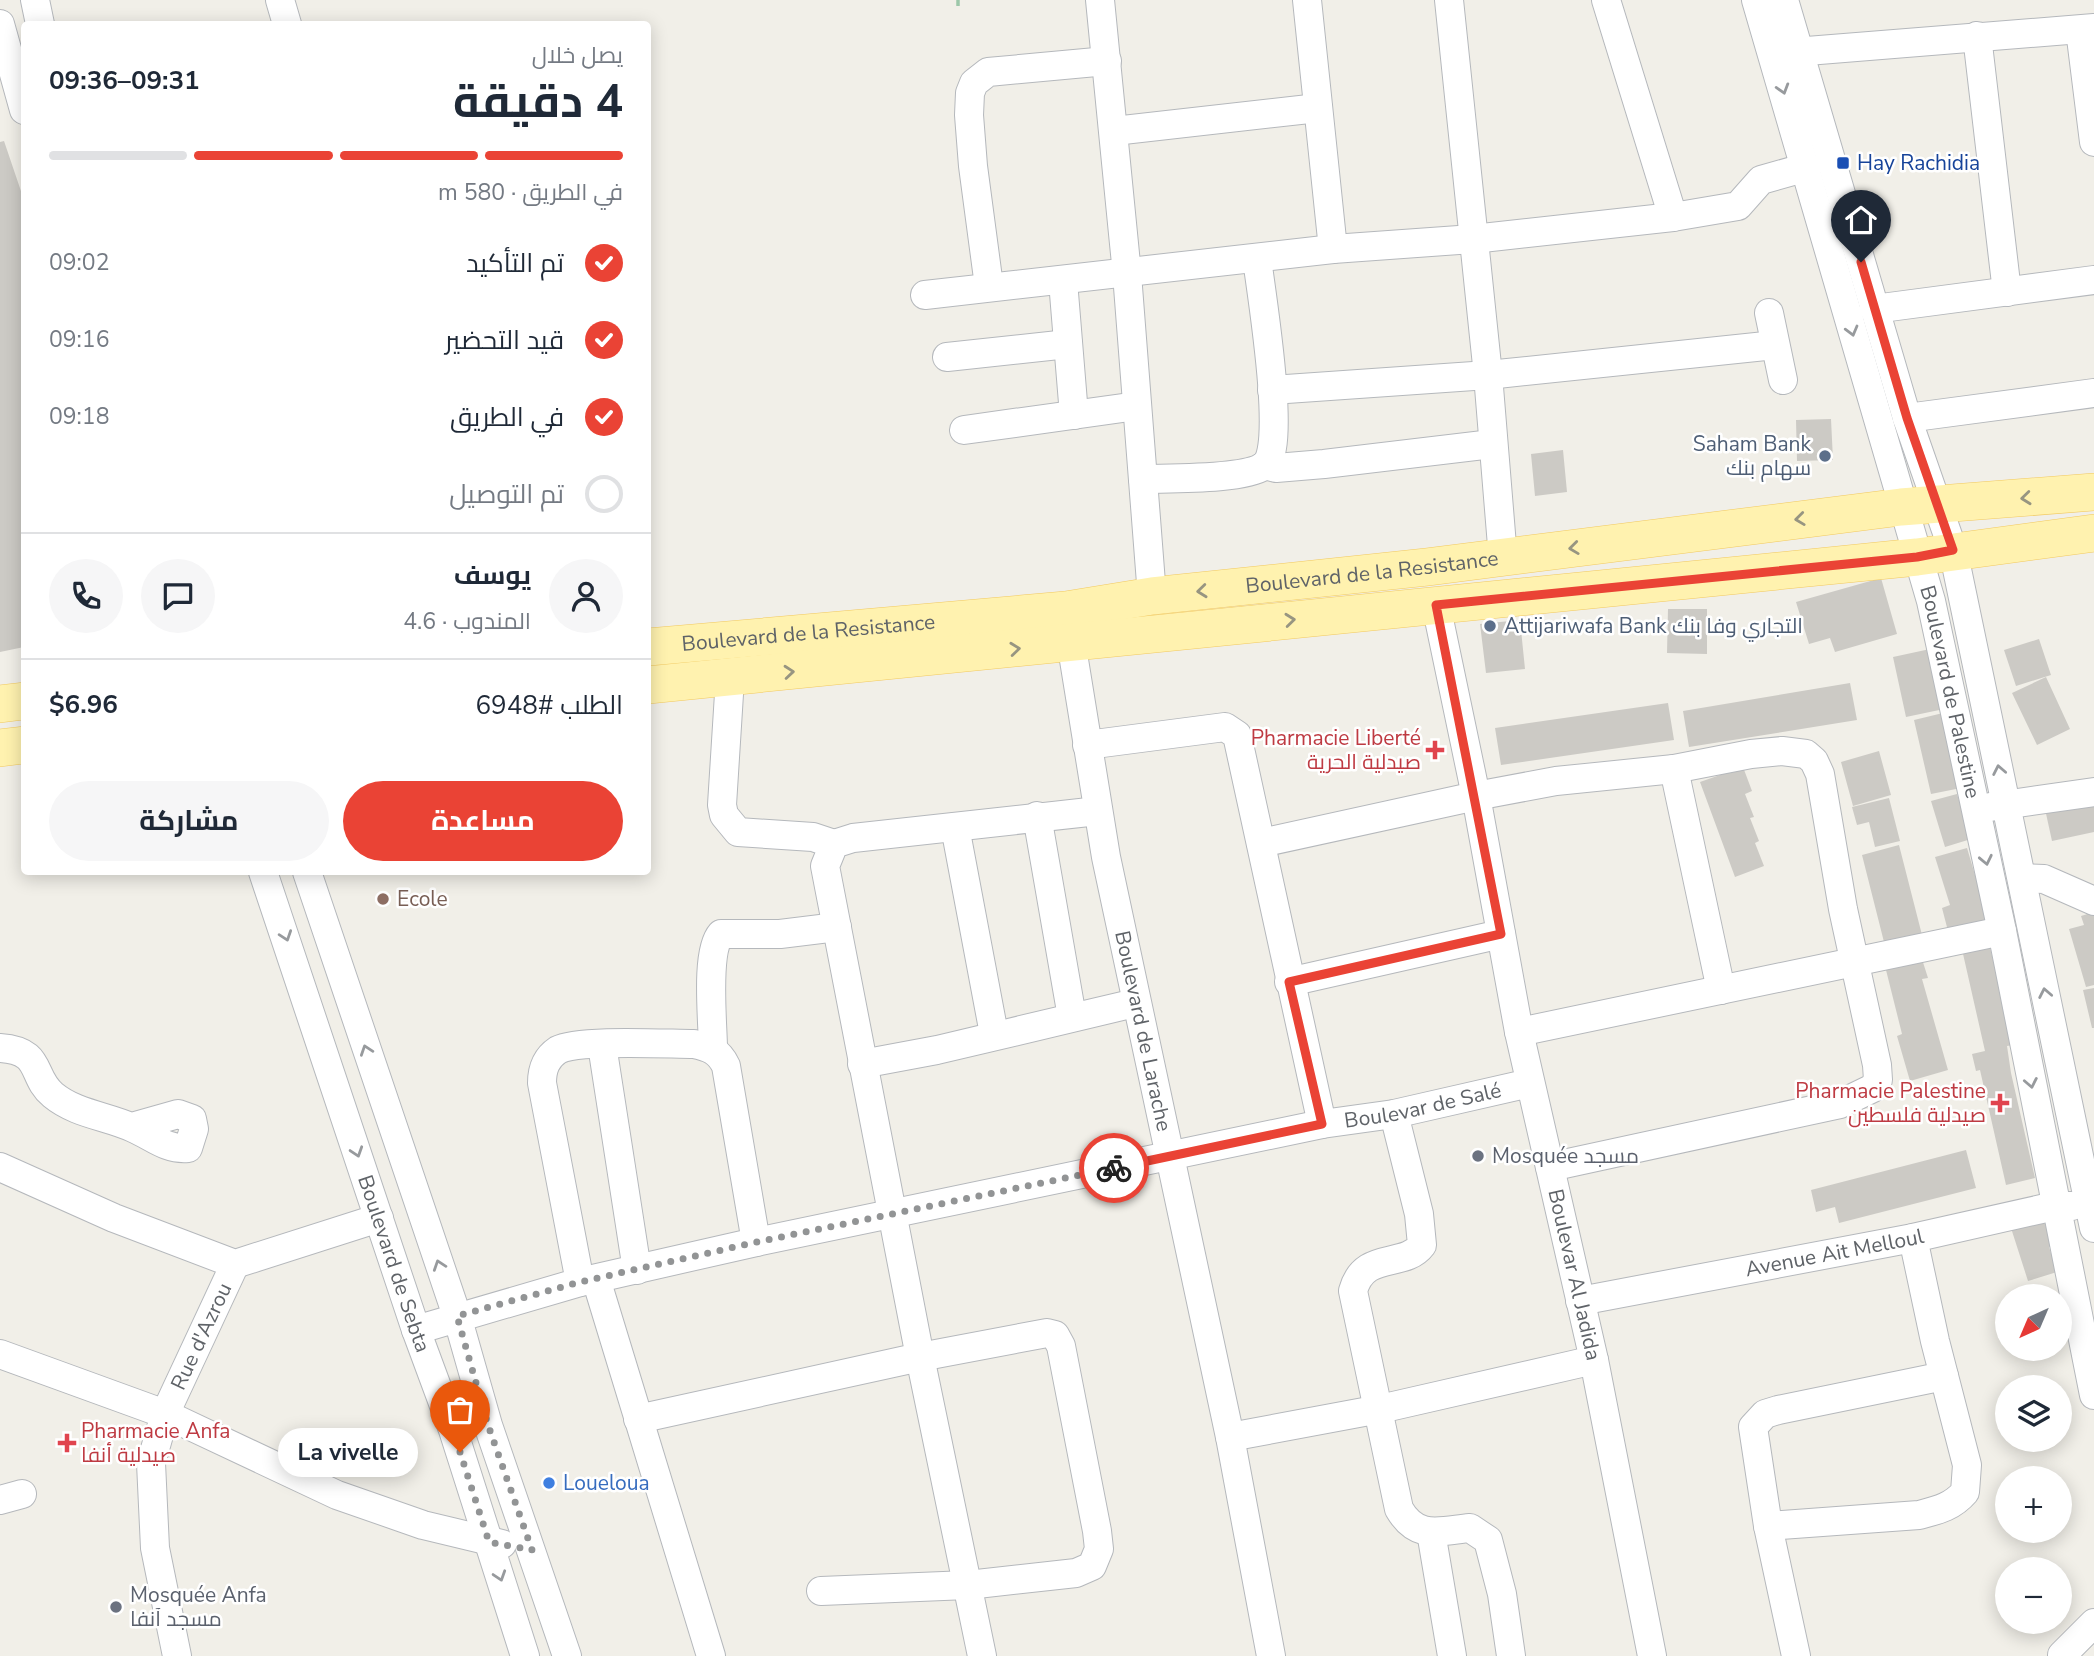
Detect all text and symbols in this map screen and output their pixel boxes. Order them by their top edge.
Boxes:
text: يصل خلال [532,40,623,71]
text: 09:31–09:36 [49,63,200,98]
text: 4 دقيقة [453,70,623,133]
one-way arrow [1774,82,1789,94]
place label: Hay Rachidia [1857,149,1980,177]
marker: Hay Rachidia [1835,155,1851,171]
text: في الطريق · 580 m [438,177,623,208]
pin [1831,190,1891,262]
icon: home [1842,201,1880,239]
icon: check [585,244,623,282]
text: تم التأكيد [466,246,564,281]
text: 09:02 [49,247,109,278]
icon: check [585,321,623,359]
text: قيد التحضير [445,323,564,358]
text: 09:16 [49,324,109,355]
one-way arrow [1844,325,1859,337]
icon: check [585,398,623,436]
text: في الطريق [450,400,564,435]
text: 09:18 [49,401,109,432]
place label: Saham Bank سهام بنك [1693,430,1811,482]
marker: Saham Bank سهام بنك [1817,448,1833,464]
text: تم التوصيل [449,477,564,512]
one-way arrow [2020,491,2032,506]
one-way arrow [1794,511,1805,526]
one-way arrow [1568,541,1580,556]
street label: Boulevard de la Resistance [1244,544,1500,600]
text: يوسف [454,558,531,593]
button: phone [49,559,123,633]
button: chat [141,559,215,633]
button: person [549,559,623,633]
street label: Boulevard de Palestine [1913,582,1987,801]
one-way arrow [1196,583,1207,598]
text: المندوب · 4.6 [403,606,531,637]
street label: Boulevard de la Resistance [680,608,936,658]
place label: Attijariwafa Bank التجاري وفا بنك [1504,612,1803,642]
one-way arrow [1285,613,1296,628]
marker: Attijariwafa Bank التجاري وفا بنك [1482,618,1498,634]
one-way arrow [1010,642,1021,657]
one-way arrow [783,665,794,680]
text: $6.96 [49,687,118,722]
text: الطلب #6948 [475,688,623,723]
place label: Pharmacie Liberté صيدلية الحرية [1251,724,1421,776]
marker: Pharmacie Liberté صيدلية الحرية [1427,742,1443,758]
one-way arrow [1993,764,2008,776]
button: مشاركة [49,781,329,861]
button: مساعدة [343,781,623,861]
one-way arrow [1978,854,1993,866]
place label: Ecole [397,885,448,913]
marker: Ecole [375,891,391,907]
street label: Boulevard de Larache [1108,928,1178,1134]
one-way arrow [278,929,292,941]
one-way arrow [2039,987,2054,999]
one-way arrow [360,1044,374,1056]
street label: Boulevar de Salé [1342,1076,1504,1135]
place label: Pharmacie Palestine صيدلية فلسطين [1795,1077,1986,1129]
one-way arrow [2023,1077,2038,1089]
marker: Pharmacie Palestine صيدلية فلسطين [1992,1095,2008,1111]
courier [1079,1133,1149,1203]
place label: Mosquée مسجد [1492,1142,1639,1170]
one-way arrow [349,1145,364,1157]
marker: Mosquée مسجد [1470,1148,1486,1164]
icon: bike [1095,1149,1133,1187]
street label: Boulevard de Sebta [351,1171,437,1356]
street label: Boulevar Al Jadida [1541,1186,1608,1363]
street label: Avenue Ait Melloul [1743,1222,1927,1283]
one-way arrow [433,1260,447,1272]
street label: Rue d'Azrou [164,1278,238,1394]
north arrow [1995,1284,2072,1362]
map controls [1995,1284,2072,1634]
button: layers [1995,1375,2072,1452]
pin [430,1380,490,1452]
icon: bag [441,1391,479,1429]
place label: Pharmacie Anfa صيدلية أنفا [81,1417,230,1469]
callout: La vivelle [278,1428,418,1476]
marker: Pharmacie Anfa صيدلية أنفا [59,1435,75,1451]
text: La vivelle [297,1437,399,1468]
button: + [1995,1466,2072,1543]
place label: Loueloua [563,1469,650,1497]
marker: Loueloua [541,1475,557,1491]
button: − [1995,1557,2072,1634]
one-way arrow [492,1570,506,1582]
place label: Mosquée Anfa مسجد آنفا [130,1581,267,1633]
marker: Mosquée Anfa مسجد آنفا [108,1599,124,1615]

